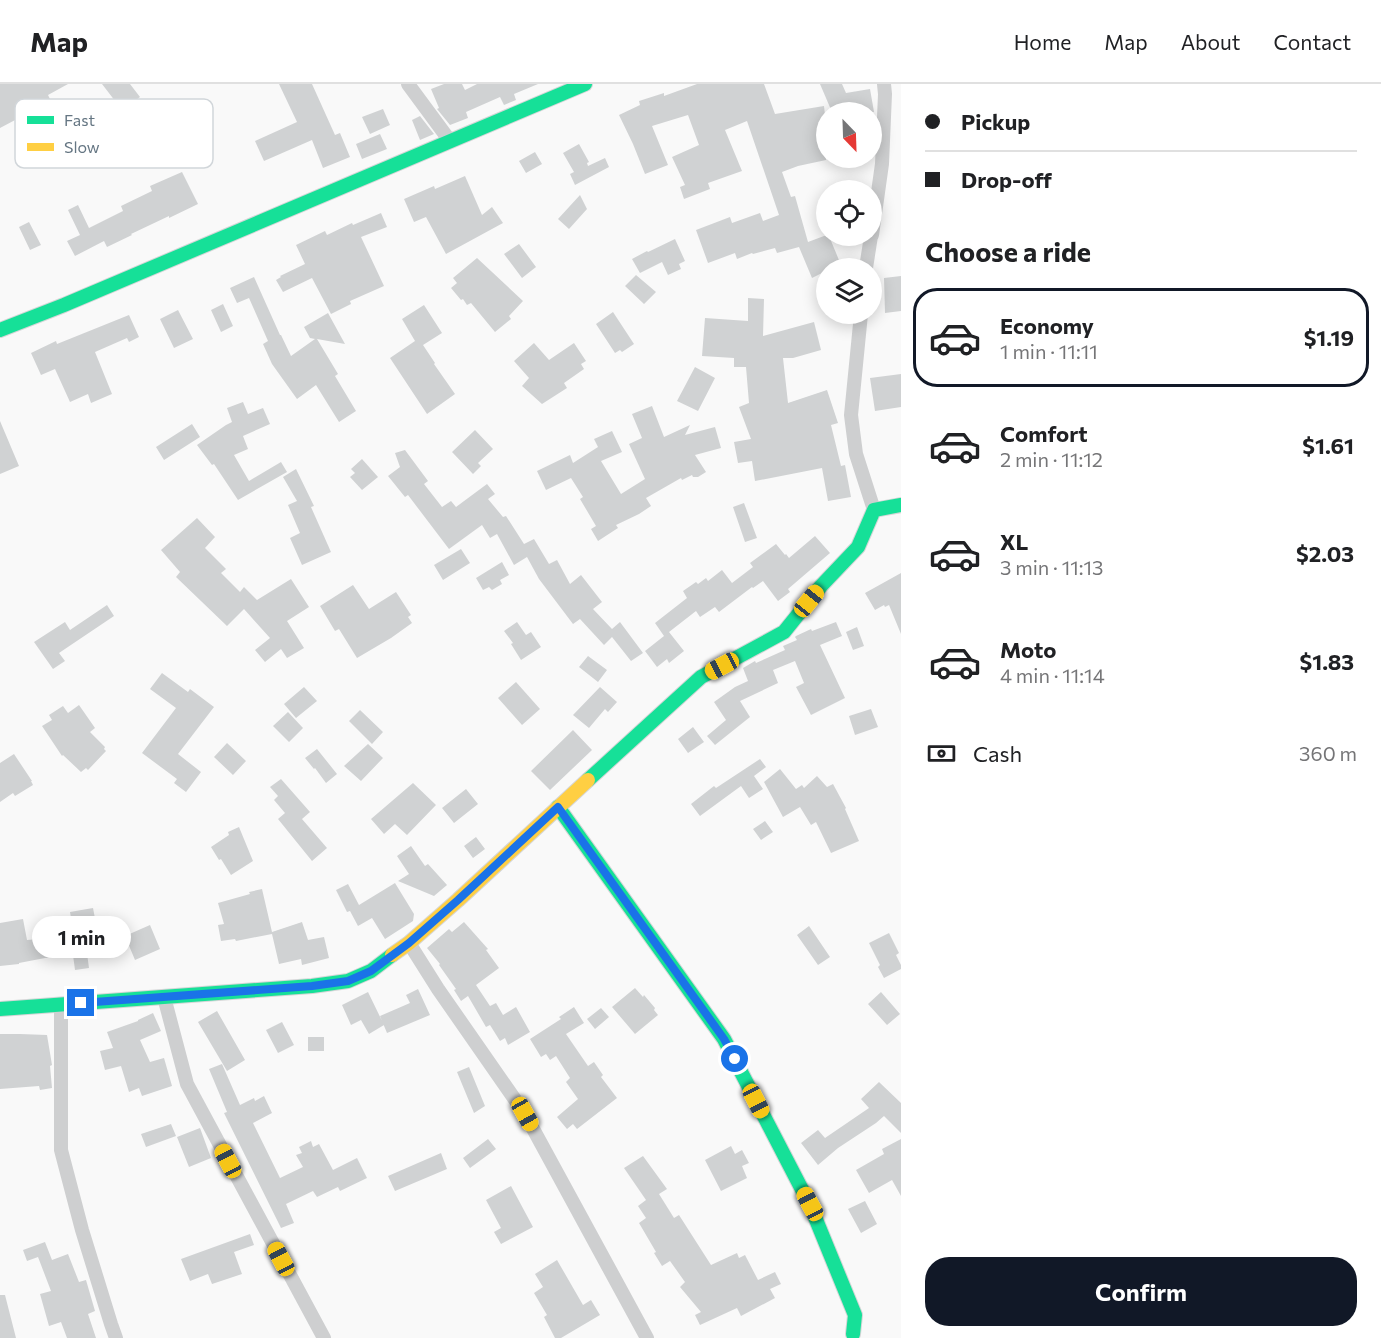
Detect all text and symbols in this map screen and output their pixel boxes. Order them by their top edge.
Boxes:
text: Map [30,24,88,58]
text: Home [1014,29,1071,54]
text: Map [1104,29,1148,54]
text: About [1181,29,1240,54]
text: Contact [1273,29,1351,54]
legend [15,99,213,168]
north arrow [816,102,882,168]
map controls [816,102,882,324]
text: Pickup [961,108,1030,135]
text: Fast [64,110,95,129]
text: Slow [64,137,100,156]
text: Drop-off [961,166,1052,193]
button: locate [816,180,882,246]
text: Choose a ride [925,235,1091,268]
button: layers [816,258,882,324]
icon: car [928,311,982,365]
text: Economy [1000,312,1094,339]
text: $1.19 [1304,324,1354,351]
text: 1 min · 11:11 [1000,339,1098,363]
icon: car [928,419,982,473]
text: Comfort [1000,420,1088,447]
text: $1.61 [1302,432,1354,459]
text: 2 min · 11:12 [1000,447,1103,471]
icon: car [928,527,982,581]
text: XL [1000,528,1028,555]
text: $2.03 [1296,540,1354,567]
text: 3 min · 11:13 [1000,555,1103,579]
car [791,581,827,621]
icon: car [928,635,982,689]
text: Moto [1000,636,1056,663]
text: $1.83 [1300,648,1354,675]
car [702,650,742,682]
text: 4 min · 11:14 [1000,663,1105,687]
icon: cash [925,737,958,770]
text: Cash [973,740,1022,767]
text: 360 m [1299,741,1357,765]
callout: 1 min [32,916,130,958]
text: 1 min [58,925,105,949]
route end [67,989,94,1016]
route start [721,1045,748,1072]
car [740,1081,772,1121]
car [508,1094,542,1134]
car [212,1141,244,1181]
car [794,1184,826,1224]
car [265,1239,297,1279]
button: Confirm [925,1257,1357,1326]

